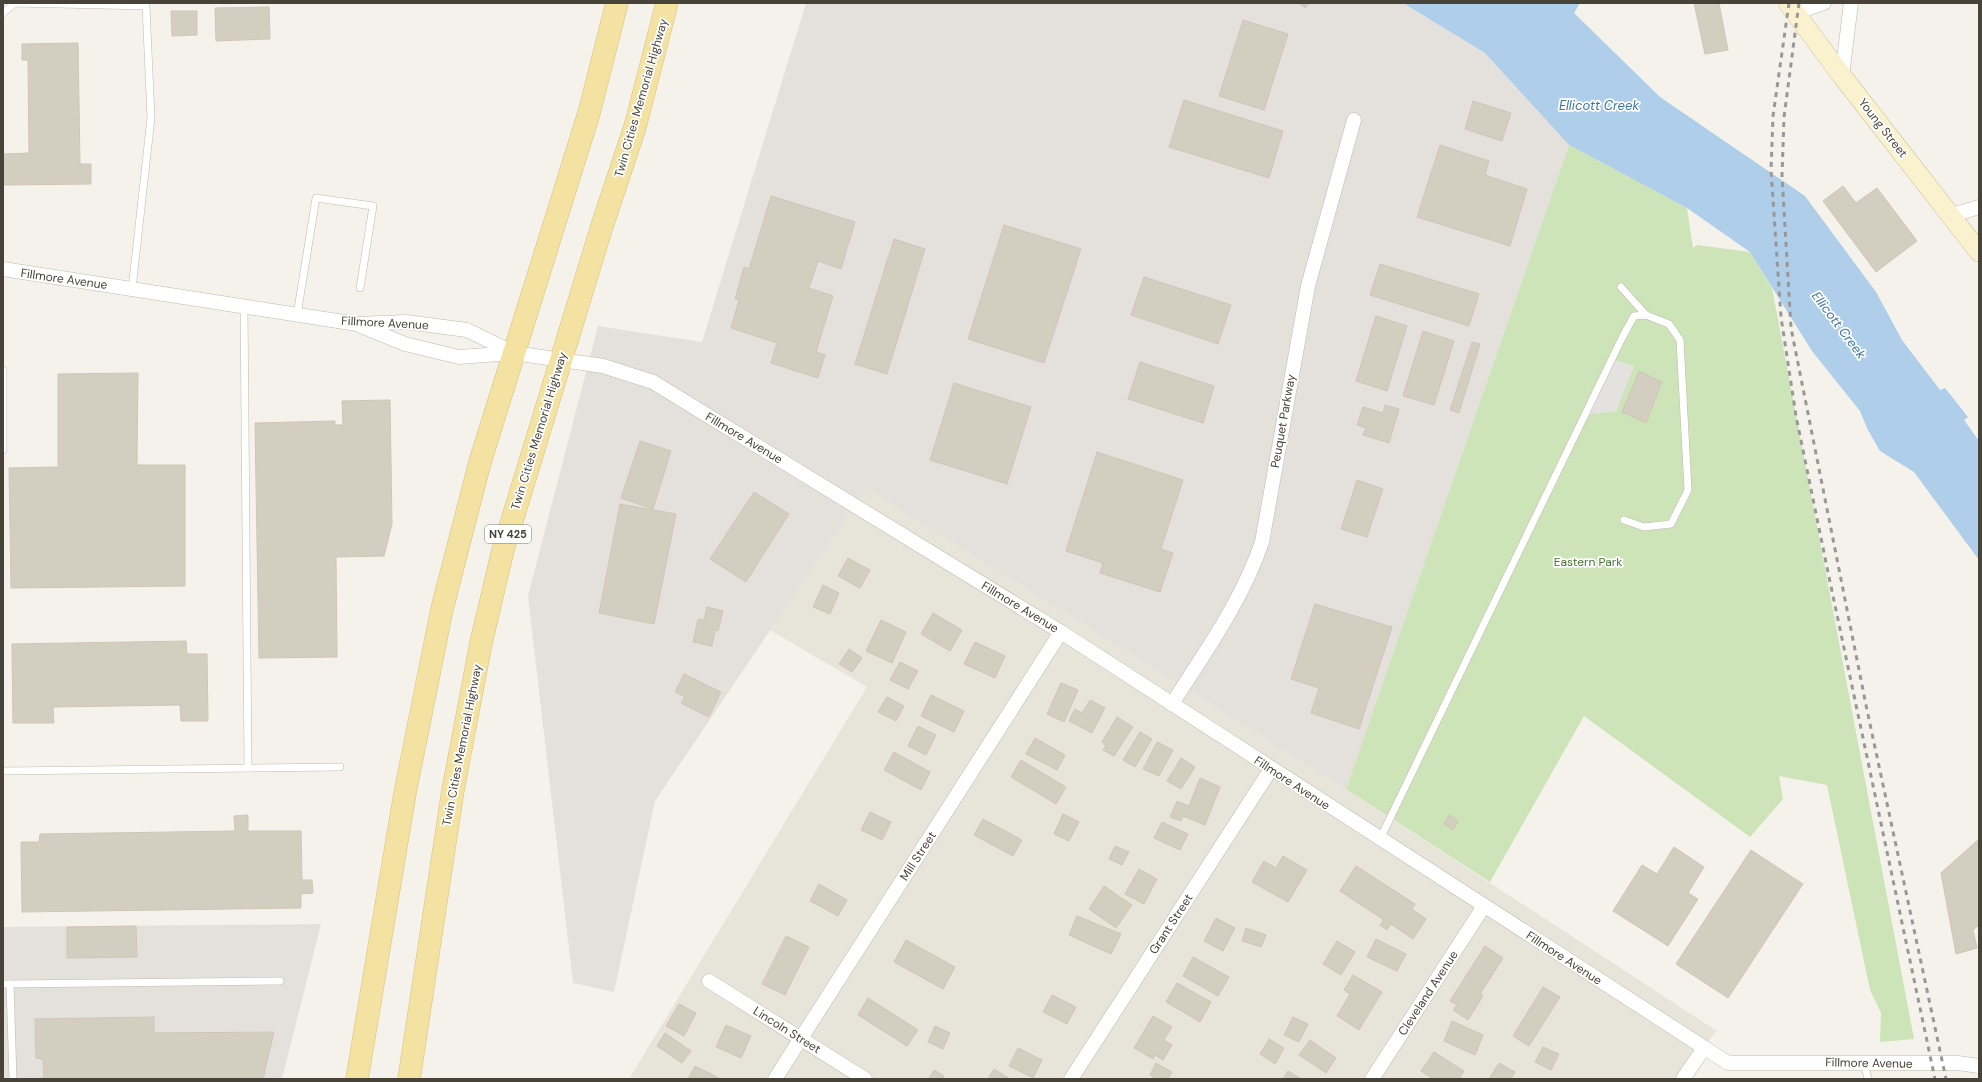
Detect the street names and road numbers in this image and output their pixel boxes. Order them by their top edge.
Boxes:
street label: Twin Cities Memorial Highway [611,16,671,179]
street label: Young Street [1855,95,1911,161]
street label: Fillmore Avenue [20,265,109,293]
street label: Fillmore Avenue [341,313,429,333]
street label: Twin Cities Memorial Highway [507,350,571,512]
street label: Peuquet Parkway [1267,373,1299,469]
street label: Fillmore Avenue [702,409,786,467]
road number: NY 425 [485,525,531,543]
street label: Fillmore Avenue [978,578,1062,636]
street label: Twin Cities Memorial Highway [438,662,486,827]
street label: Fillmore Avenue [1251,752,1333,814]
street label: Mill Street [896,828,940,884]
street label: Grant Street [1146,891,1197,957]
street label: Fillmore Avenue [1523,927,1605,989]
street label: Cleveland Avenue [1395,947,1462,1039]
street label: Lincoln Street [750,1003,824,1057]
street label: Fillmore Avenue [1825,1054,1913,1072]

